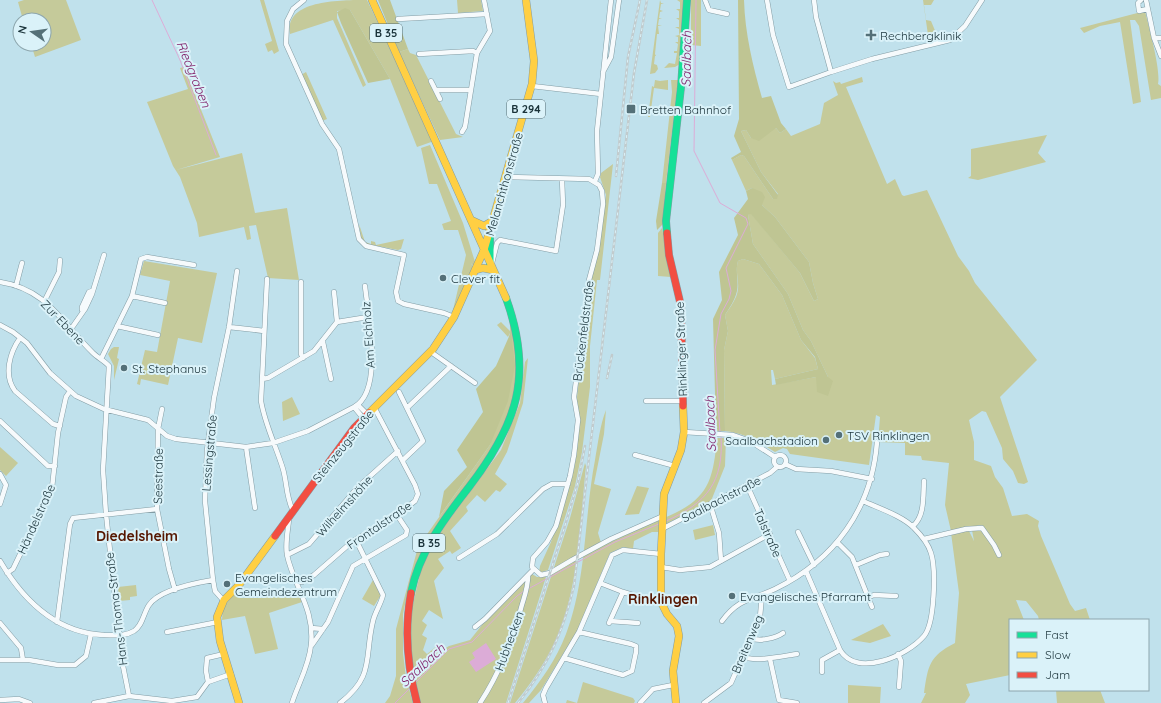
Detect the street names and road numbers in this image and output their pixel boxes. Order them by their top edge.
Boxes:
road number: B 35 [370,24,402,42]
road number: B 294 [507,100,545,118]
street label: Melanchthonstraße [482,130,526,238]
street label: Brückenfeldstraße [569,280,597,382]
street label: Zur Ebene [38,296,88,348]
street label: Am Eichholz [358,301,378,369]
street label: Rinklinger Straße [672,301,690,397]
street label: Steinzeugstraße [309,407,377,485]
street label: Lessingstraße [198,414,220,492]
street label: Seestraße [150,448,166,504]
street label: Wilhelmshöhe [312,472,376,540]
street label: Saalbachstraße [679,472,763,525]
street label: Händelstraße [14,481,58,556]
street label: Frontalstraße [344,498,414,552]
street label: Talstraße [751,506,785,560]
road number: B 35 [413,534,445,552]
street label: Hans-Thoma-Straße [102,551,130,666]
street label: Hubhecken [491,609,527,673]
street label: Breitenweg [728,612,766,676]

